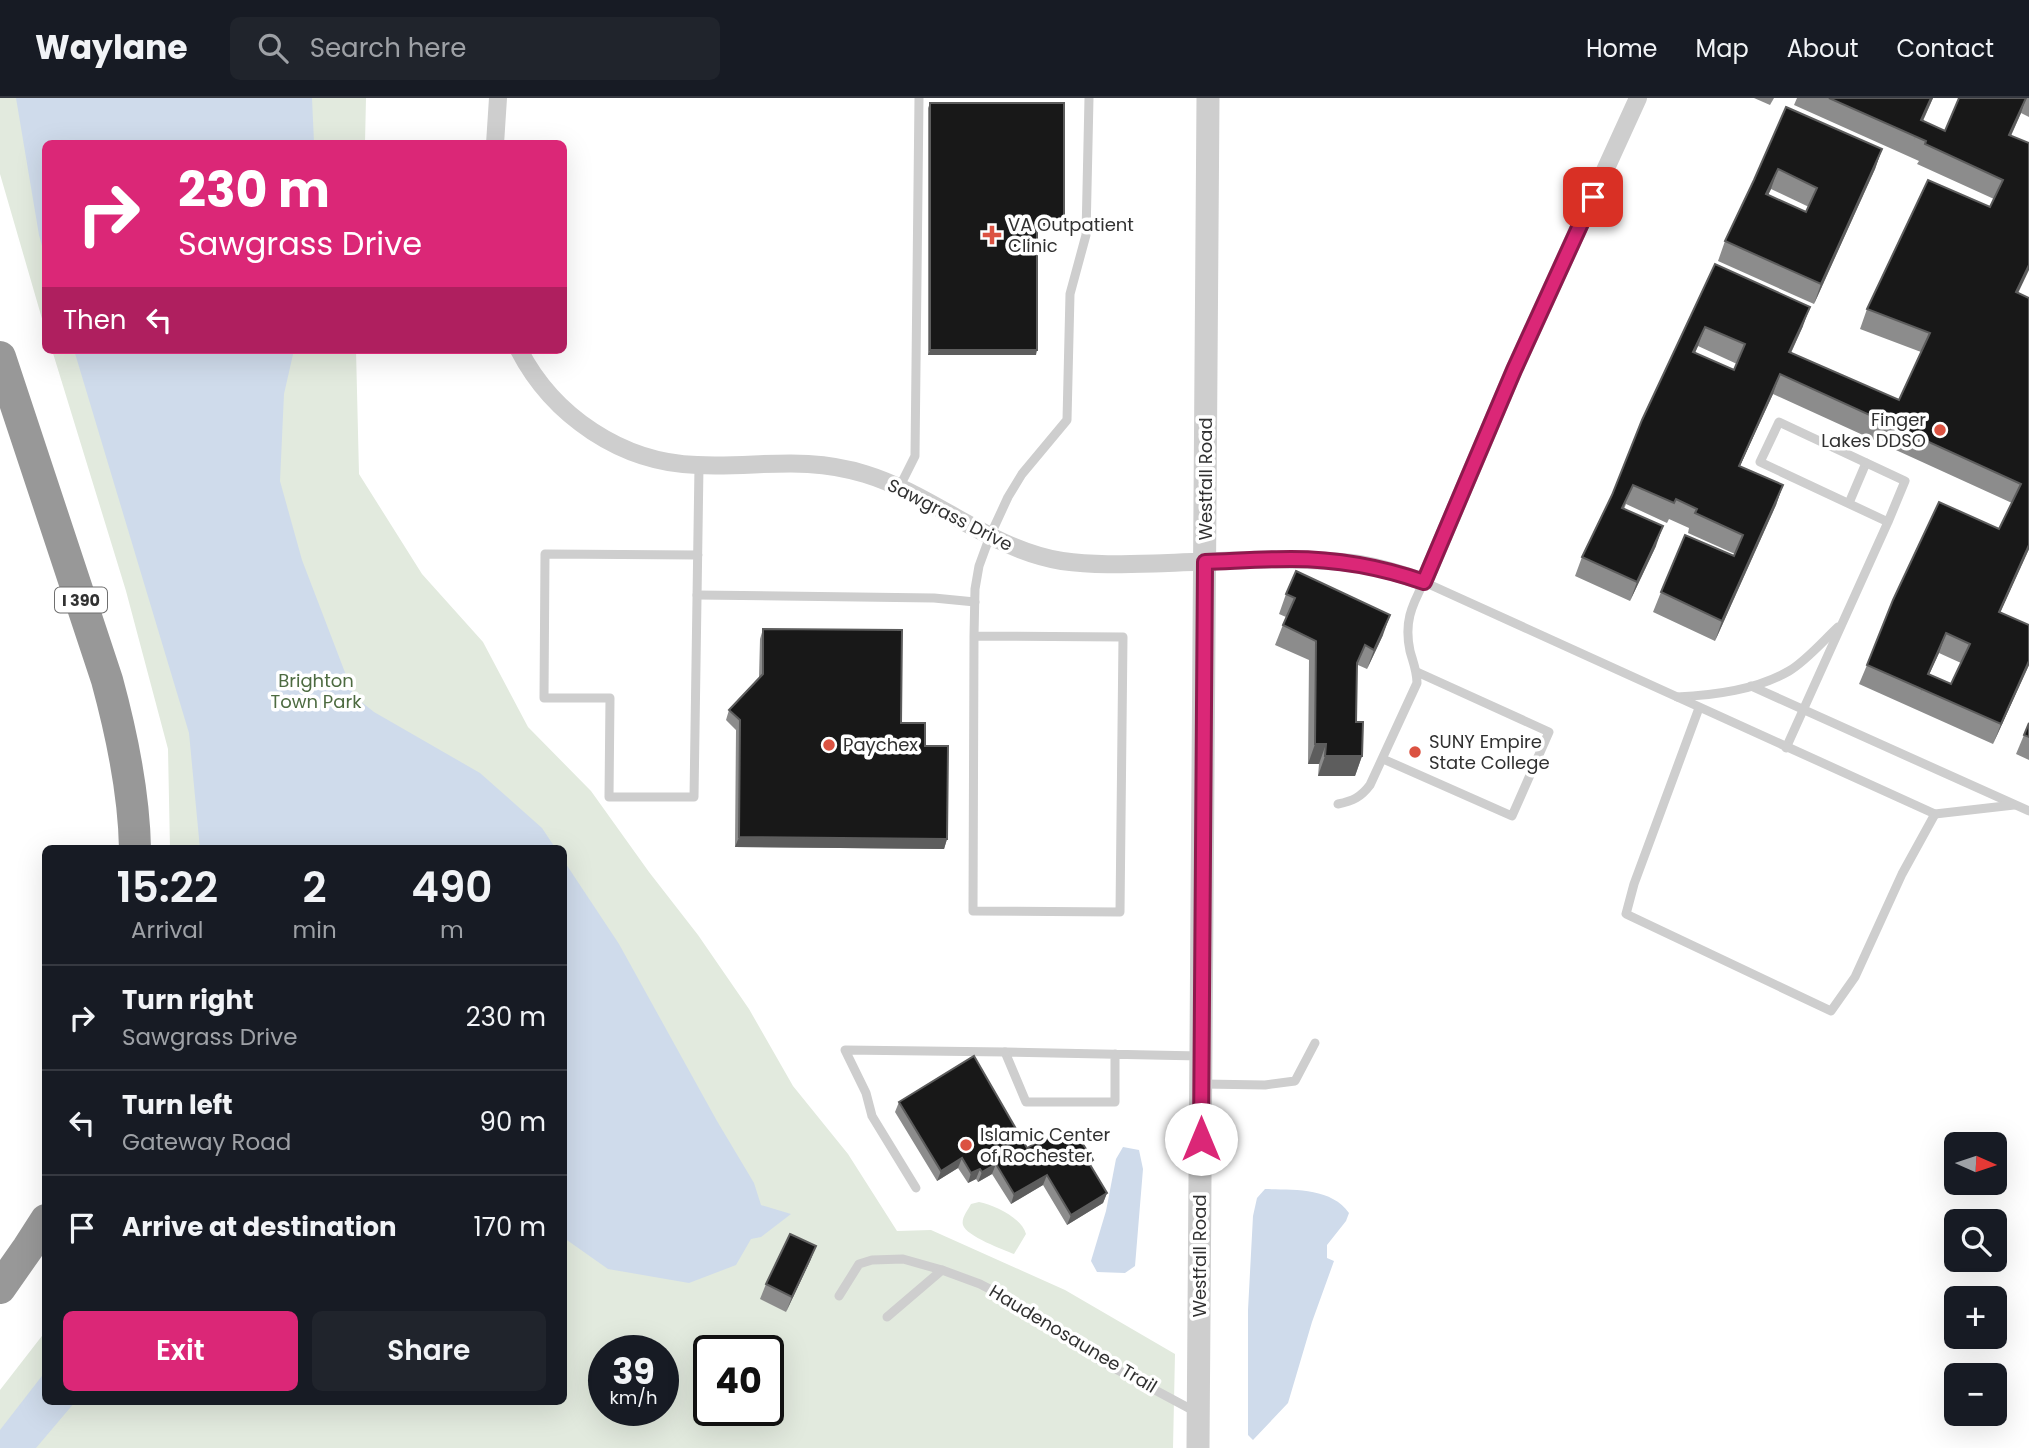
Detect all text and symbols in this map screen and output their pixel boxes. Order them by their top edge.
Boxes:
search box [230,17,720,80]
text: Waylane [35,24,188,71]
icon: search [254,29,292,67]
text: Search here [310,30,466,66]
text: Home [1586,32,1658,65]
text: Map [1696,32,1749,65]
text: About [1787,32,1858,65]
text: Contact [1896,32,1994,65]
text: 230 m [178,156,330,224]
pin [1563,167,1623,227]
icon: right [63,168,154,259]
icon: arrive [1574,178,1612,216]
place label: VA Outpatient Clinic [1008,212,1134,258]
text: Sawgrass Drive [178,221,422,266]
marker: VA Outpatient Clinic [982,225,1002,245]
icon: left [140,301,178,339]
text: Then [63,302,126,338]
place label: Finger Lakes DDSO [1821,407,1926,453]
street label: Westfall Road [1193,417,1218,541]
marker: Finger Lakes DDSO [1932,422,1948,438]
street label: Sawgrass Drive [883,472,1017,557]
road number: I 390 [55,587,107,612]
park label: Brighton Town Park [271,668,362,714]
place label: SUNY Empire State College [1429,729,1550,775]
place label: Paychex [843,732,918,757]
marker: Paychex [821,737,837,753]
marker: SUNY Empire State College [1407,744,1423,760]
text: 15:22 [117,858,218,917]
text: 2 [303,858,327,917]
text: 490 [411,858,492,917]
text: Arrival [131,914,204,946]
text: min [293,914,337,946]
text: m [440,914,464,946]
text: Turn right [122,982,254,1018]
icon: right [63,999,101,1037]
text: 230 m [466,999,546,1035]
text: Sawgrass Drive [122,1021,297,1053]
text: Turn left [122,1087,233,1123]
position arrow [1164,1102,1238,1176]
icon: left [63,1104,101,1142]
text: 90 m [480,1104,546,1140]
place label: Islamic Center of Rochester [980,1122,1110,1168]
text: Gateway Road [122,1126,291,1158]
north arrow [1944,1132,2007,1195]
map controls [1944,1132,2007,1426]
marker: Islamic Center of Rochester [958,1137,974,1153]
street label: Westfall Road [1187,1194,1212,1318]
icon: arrive [63,1209,101,1247]
text: Arrive at destination [122,1209,397,1245]
text: 170 m [473,1209,546,1245]
button: search [1944,1209,2007,1272]
street label: Haudenosaunee Trail [985,1278,1162,1399]
button: + [1944,1286,2007,1349]
button: Exit [63,1311,298,1391]
button: Share [312,1311,546,1391]
speed limit sign: 40 [693,1335,784,1426]
text: 39 [612,1347,655,1396]
button: − [1944,1363,2007,1426]
text: km/h [610,1385,657,1410]

